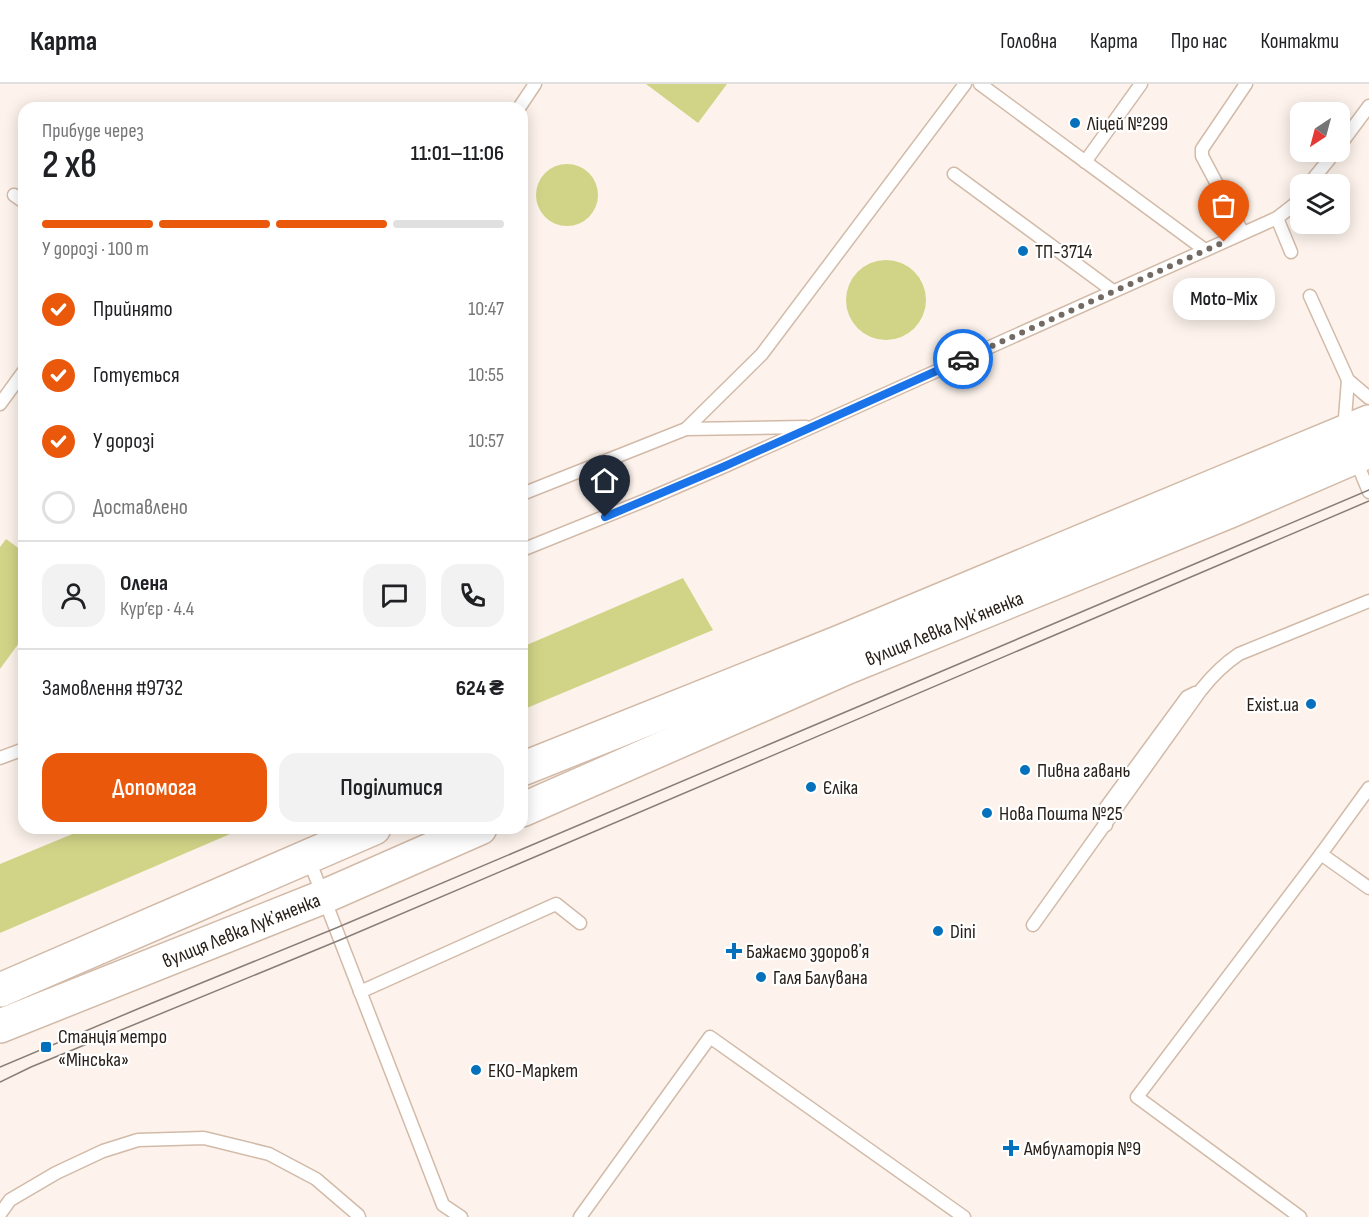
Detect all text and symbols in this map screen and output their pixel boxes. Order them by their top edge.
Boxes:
text: Карта [30,25,97,58]
text: Головна [1000,29,1057,54]
text: Карта [1090,29,1138,54]
text: Про нас [1171,29,1227,54]
text: Контакти [1260,29,1339,54]
north arrow [1290,102,1350,162]
map controls [1290,102,1350,234]
place label: Ліцей №299 [1086,112,1168,136]
marker: Ліцей №299 [1068,116,1082,130]
text: Прибуде через [42,119,144,143]
text: 11:01–11:06 [411,140,504,167]
text: 2 хв [42,142,97,189]
button: layers [1290,174,1350,234]
pin [1198,180,1249,242]
icon: bag [1207,189,1240,222]
text: У дорозі · 100 m [42,237,149,261]
place label: ТП-3714 [1035,240,1092,264]
marker: ТП-3714 [1016,244,1030,258]
callout: Moto-Mix [1173,278,1275,320]
text: Moto-Mix [1190,287,1258,311]
icon: check [42,293,75,326]
text: Прийнято [93,296,173,323]
text: 10:47 [468,297,504,321]
courier [933,329,993,389]
icon: car [947,343,980,376]
icon: check [42,359,75,392]
text: Готується [93,362,180,389]
text: 10:55 [469,363,504,387]
icon: check [42,425,75,458]
text: У дорозі [93,428,154,455]
text: 10:57 [469,429,504,453]
pin [579,455,630,517]
icon: home [588,464,621,497]
text: Доставлено [93,494,188,521]
button: person [42,564,105,627]
button: chat [363,564,426,627]
button: phone [441,564,504,627]
text: Олена [120,570,168,597]
street label: вулиця Левка Лукʼяненка [862,586,1027,672]
text: Кур’єр · 4.4 [120,597,194,621]
text: Замовлення #9732 [42,675,183,702]
text: 624 ₴ [456,675,504,702]
place label: Exist.ua [1247,693,1299,717]
marker: Exist.ua [1304,697,1318,711]
button: Допомога [42,753,267,822]
button: Поділитися [279,753,504,822]
place label: Пивна гавань [1037,759,1131,783]
marker: Пивна гавань [1018,763,1032,777]
place label: Єліка [823,776,858,800]
marker: Єліка [804,780,818,794]
place label: Нова Пошта №25 [999,802,1123,826]
marker: Нова Пошта №25 [980,806,994,820]
street label: вулиця Левка Лукʼяненка [159,888,324,974]
place label: Dini [950,920,976,944]
marker: Dini [931,924,945,938]
place label: Бажаємо здоровʼя [746,940,869,964]
marker: Бажаємо здоровʼя [727,944,741,958]
place label: Галя Балувана [773,966,868,990]
marker: Галя Балувана [754,970,768,984]
place label: Станція метро «Мінська» [58,1025,167,1072]
marker: Станція метро «Мінська» [39,1040,53,1054]
place label: ЕКО-Маркет [488,1059,578,1083]
marker: ЕКО-Маркет [469,1063,483,1077]
place label: Амбулаторія №9 [1023,1137,1141,1161]
marker: Амбулаторія №9 [1002,1139,1020,1157]

